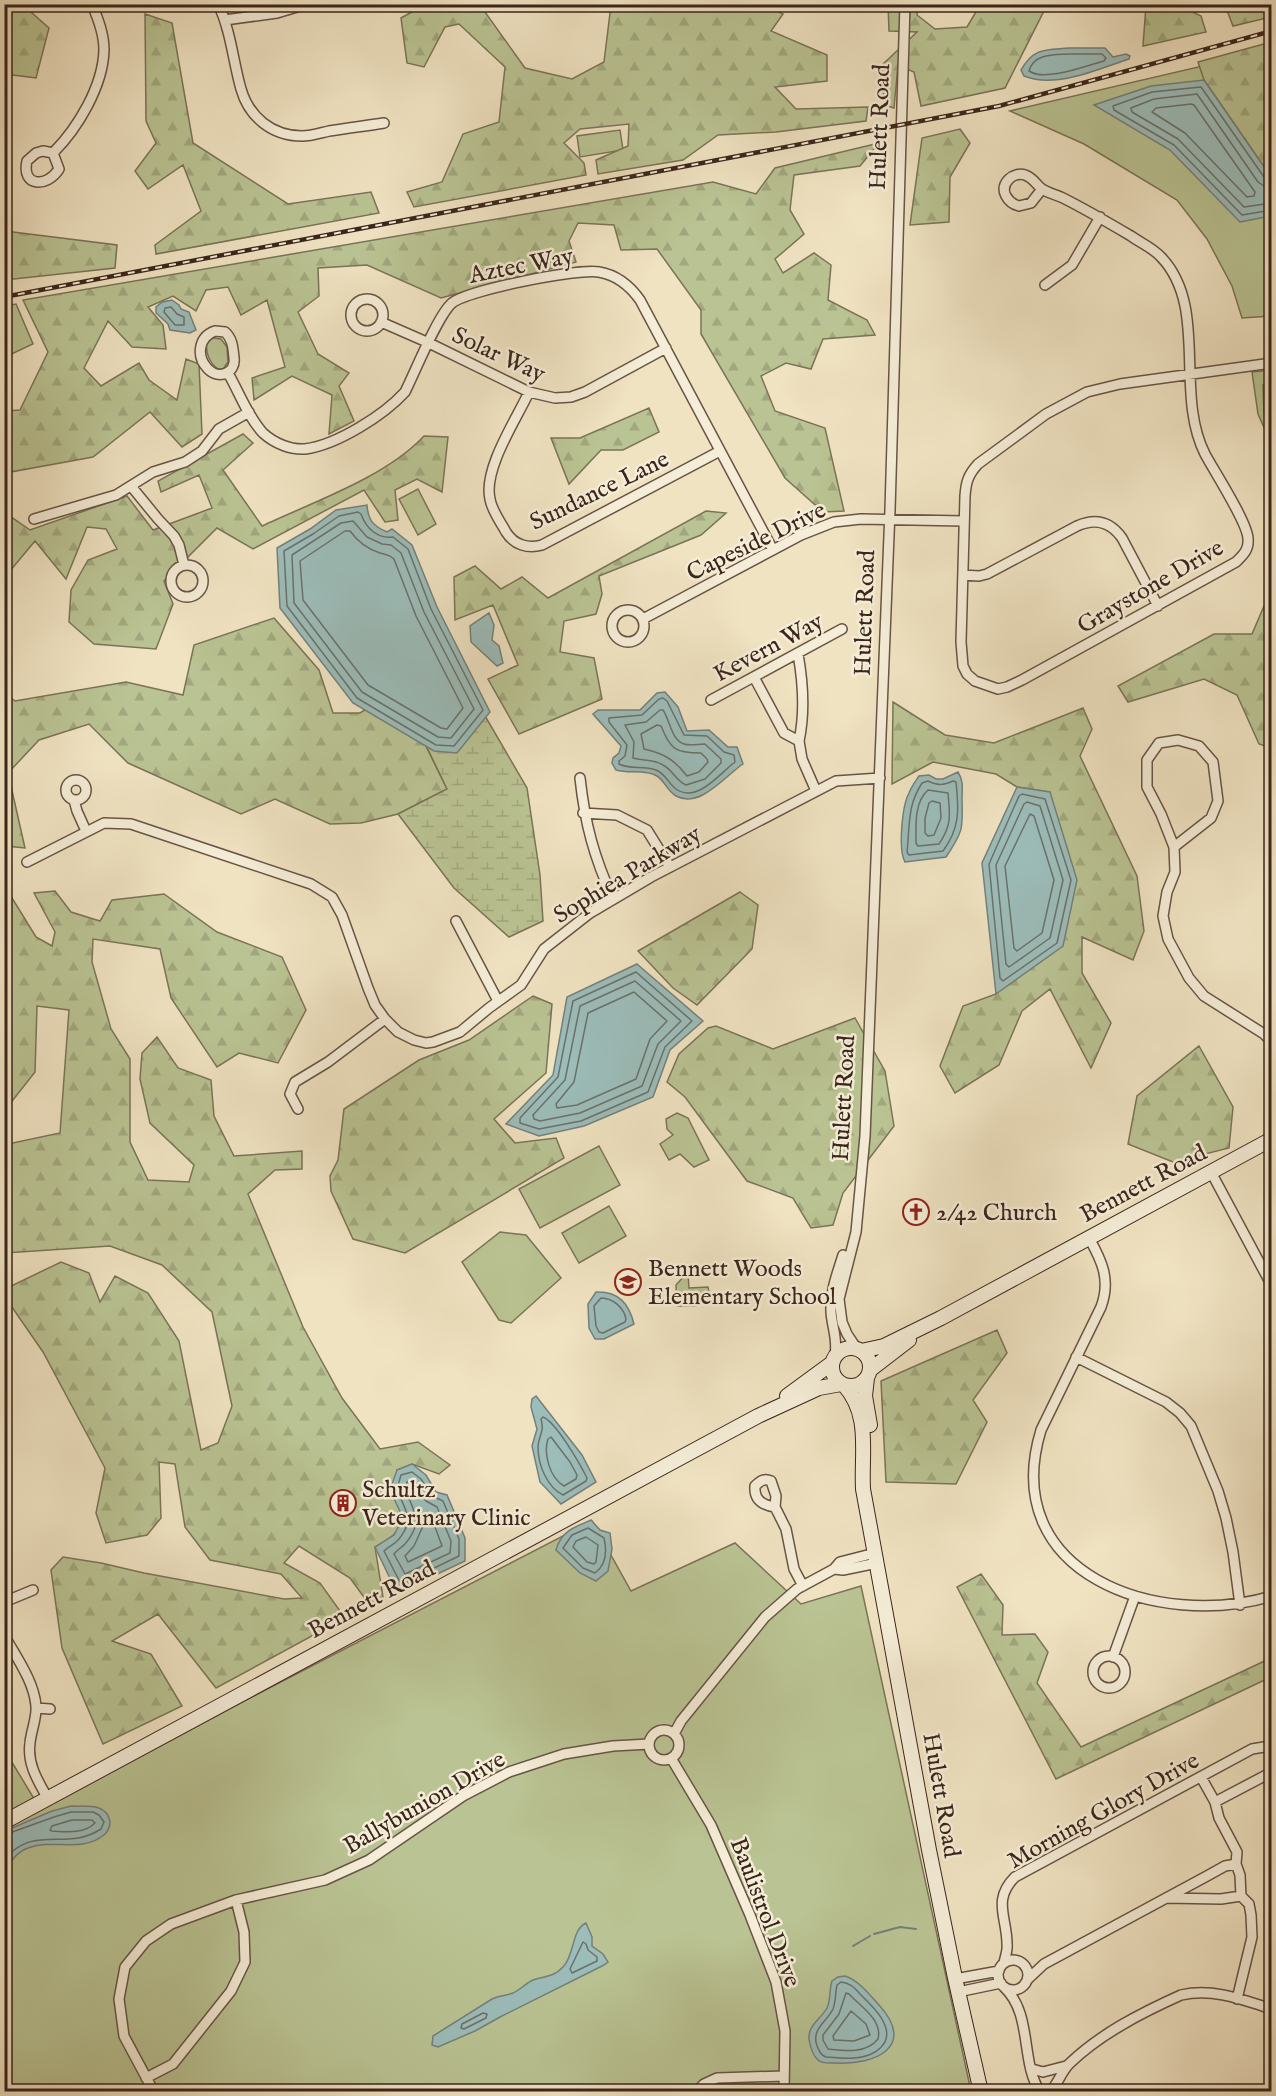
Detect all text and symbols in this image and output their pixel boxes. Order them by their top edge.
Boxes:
street label: Hulett Road [863,63,898,191]
street label: Aztec Way [466,241,576,292]
street label: Solar Way [447,320,550,391]
street label: Sundance Lane [525,444,674,538]
street label: Capeside Drive [682,495,831,589]
street label: Graystone Drive [1072,533,1230,642]
street label: Hulett Road [848,549,883,677]
street label: Kevern Way [708,606,829,690]
street label: Sophiea Parkway [548,819,708,932]
street label: Hulett Road [826,1034,863,1162]
street label: Bennett Road [1075,1138,1213,1231]
church icon: 2/42 Church [901,1197,931,1227]
place label: 2/42 Church [936,1198,1057,1229]
place label: Bennett Woods Elementary School [648,1254,837,1313]
school or university icon: Bennett Woods Elementary School [613,1267,643,1297]
place label: Schultz Veterinary Clinic [361,1475,531,1534]
building icon: Schultz Veterinary Clinic [328,1488,358,1518]
street label: Bennett Road [303,1554,441,1647]
street label: Hulett Road [914,1730,967,1860]
street label: Ballybunion Drive [338,1744,511,1862]
street label: Morning Glory Drive [1002,1746,1205,1877]
street label: Baulistrol Drive [722,1833,807,1992]

